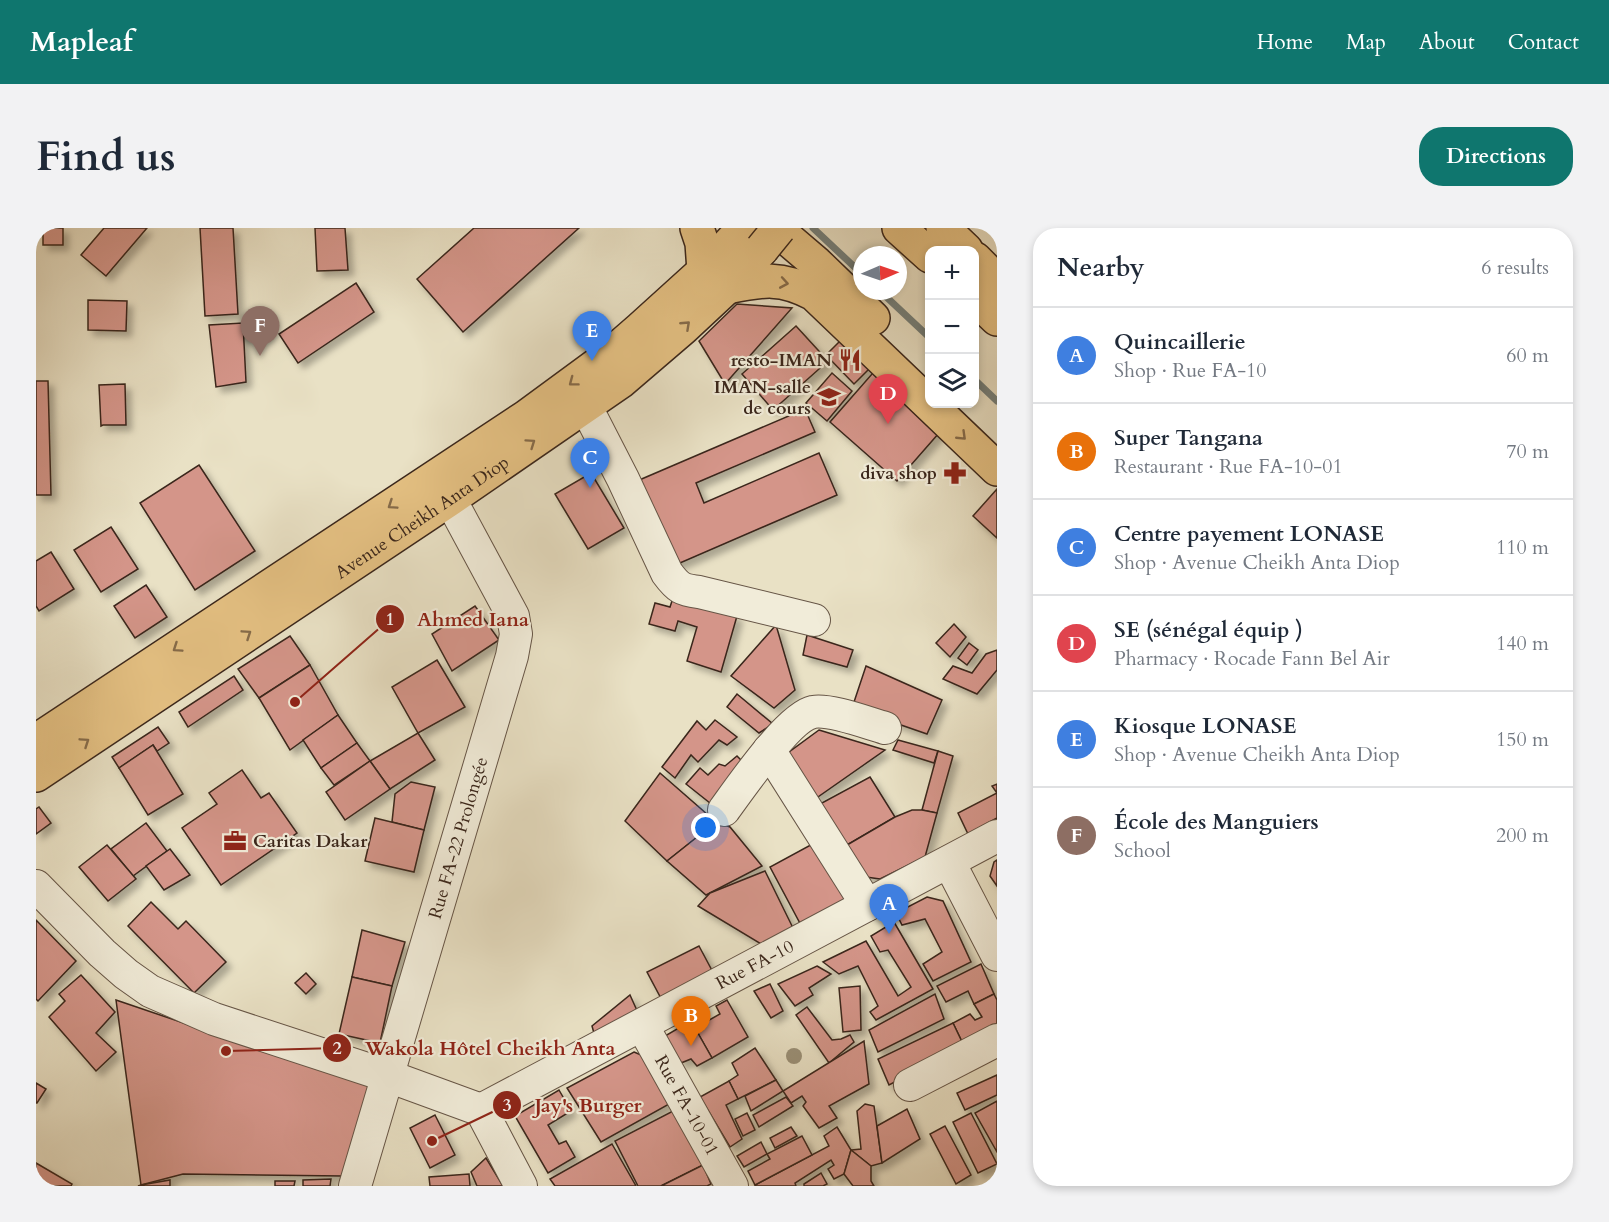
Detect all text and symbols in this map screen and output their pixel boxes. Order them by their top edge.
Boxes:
text: Mapleaf [30,23,133,61]
text: Home [1257,28,1313,57]
text: Map [1346,28,1386,57]
text: About [1419,28,1475,57]
text: Contact [1508,28,1579,57]
button: Directions [1419,127,1573,186]
text: Find us [36,128,176,185]
north arrow [853,246,907,300]
map controls [925,246,979,408]
button: + [925,246,979,300]
text: Nearby [1057,250,1145,285]
text: 6 results [1481,254,1549,281]
one-way arrow [779,276,789,289]
button: − [925,300,979,354]
pin: F [240,306,280,356]
pin: E [572,312,612,361]
one-way arrow [679,322,690,333]
text: Quincaillerie [1114,327,1246,357]
text: A [1069,342,1084,369]
text: 60 m [1506,342,1549,369]
restaurant icon: resto-IMAN [837,347,863,373]
place label: resto-IMAN [731,348,832,373]
button: layers [925,354,979,408]
text: Shop · Rue FA-10 [1114,357,1267,384]
pin: D [868,374,908,424]
one-way arrow [569,375,580,386]
place label: IMAN-salle de cours [714,375,811,421]
school or university icon: IMAN-salle de cours [816,384,842,410]
text: Super Tangana [1114,423,1263,453]
one-way arrow [955,428,966,439]
pin: C [570,438,610,488]
text: B [1069,438,1084,465]
text: 70 m [1506,438,1549,465]
one-way arrow [524,439,535,450]
street label: Avenue Cheikh Anta Diop [330,450,514,585]
text: Restaurant · Rue FA-10-01 [1114,453,1343,480]
pharmacy icon: diva shop [942,460,968,486]
place label: diva shop [860,461,937,486]
one-way arrow [387,498,398,509]
text: Centre payement LONASE [1114,519,1384,549]
text: C [1069,534,1084,561]
text: 110 m [1496,534,1549,561]
text: Shop · Avenue Cheikh Anta Diop [1114,549,1400,576]
callout: Ahmed Iana [375,600,541,638]
text: Ahmed Iana [417,606,529,633]
text: 1 [385,607,395,632]
text: SE (sénégal équip ) [1114,615,1303,645]
one-way arrow [240,630,251,641]
text: D [1068,630,1085,657]
text: 140 m [1496,630,1549,657]
one-way arrow [172,641,183,652]
text: Pharmacy · Rocade Fann Bel Air [1114,645,1390,672]
text: Kiosque LONASE [1114,711,1297,741]
text: E [1070,726,1083,753]
text: 150 m [1496,726,1549,753]
one-way arrow [79,738,89,750]
text: Shop · Avenue Cheikh Anta Diop [1114,741,1400,768]
street label: Rue FA-22 Prolongée [423,754,494,922]
text: École des Manguiers [1114,807,1319,837]
your location [691,813,720,842]
text: F [1071,822,1082,849]
text: 200 m [1496,822,1549,849]
office icon: Caritas Dakar [222,828,248,854]
place label: Caritas Dakar [253,829,368,854]
text: School [1114,837,1171,864]
pin: A [870,884,908,934]
street label: Rue FA-10 [712,934,798,996]
pin: B [672,996,710,1046]
callout: Wakola Hôtel Cheikh Anta [322,1029,627,1067]
text: Wakola Hôtel Cheikh Anta [364,1035,615,1062]
text: 2 [332,1036,342,1061]
street label: Rue FA-10-01 [648,1051,725,1160]
callout: Jay's Burger [492,1086,653,1124]
text: Jay's Burger [531,1092,643,1119]
text: 3 [502,1093,512,1118]

